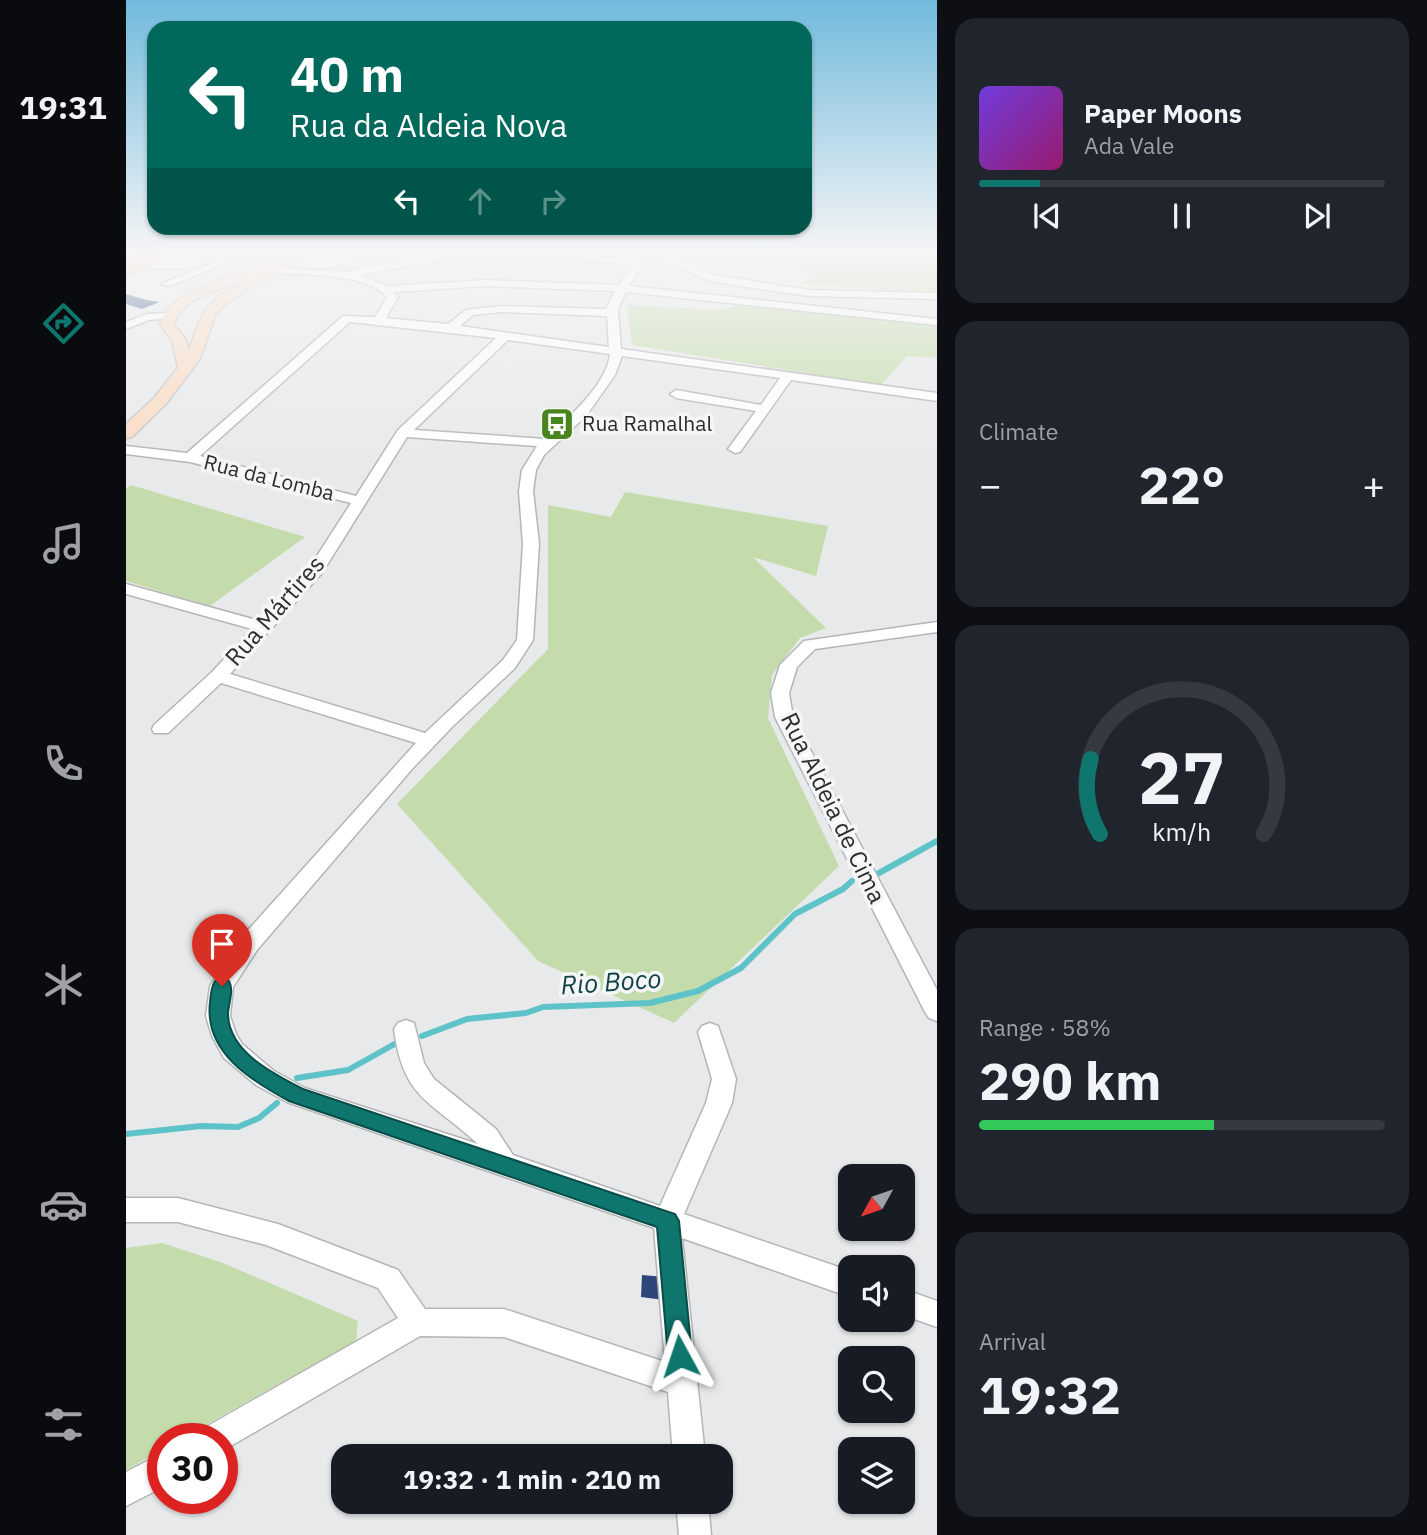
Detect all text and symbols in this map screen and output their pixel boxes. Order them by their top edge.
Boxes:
text: 40 m [290,42,404,105]
icon: left [175,49,266,140]
text: 19:31 [19,86,107,128]
text: Paper Moons [1084,96,1242,130]
text: Rua da Aldeia Nova [290,104,567,146]
text: Ada Vale [1084,130,1174,160]
icon: left [388,182,426,220]
icon: ahead [461,182,499,220]
icon: right [534,182,572,220]
icon: previous [1028,197,1066,235]
icon: pause [1163,197,1201,235]
icon: next [1298,197,1336,235]
icon: directions [39,299,88,348]
bus stop icon: Rua Ramalhal [538,405,576,443]
place label: Rua Ramalhal [582,409,712,437]
text: Climate [979,416,1058,446]
street label: Rua da Lomba [201,447,337,507]
text: 22° [1139,451,1225,518]
text: − [979,460,1002,509]
text: + [1362,460,1385,509]
icon: music [39,519,88,568]
street label: Rua Mártires [217,548,331,672]
street label: Rua Aldeia de Cima [774,707,894,908]
text: 27 [1138,729,1226,824]
icon: phone [39,739,88,788]
text: km/h [1153,814,1211,847]
pin [192,914,252,986]
icon: arrive [203,925,241,963]
icon: climate [39,960,88,1009]
water label: Rio Boco [559,961,662,1001]
text: Range · 58% [979,1012,1111,1042]
text: 290 km [979,1047,1161,1114]
north arrow [838,1164,915,1241]
map controls [838,1164,915,1514]
icon: car [39,1180,88,1229]
button: sound [838,1255,915,1332]
position arrow [643,1319,717,1393]
text: Arrival [979,1326,1046,1356]
button: search [838,1346,915,1423]
text: 19:32 [979,1361,1121,1428]
icon: filters [39,1400,88,1449]
speed limit sign: 30 [147,1423,238,1514]
button: layers [838,1437,915,1514]
text: 19:32 · 1 min · 210 m [403,1462,661,1496]

